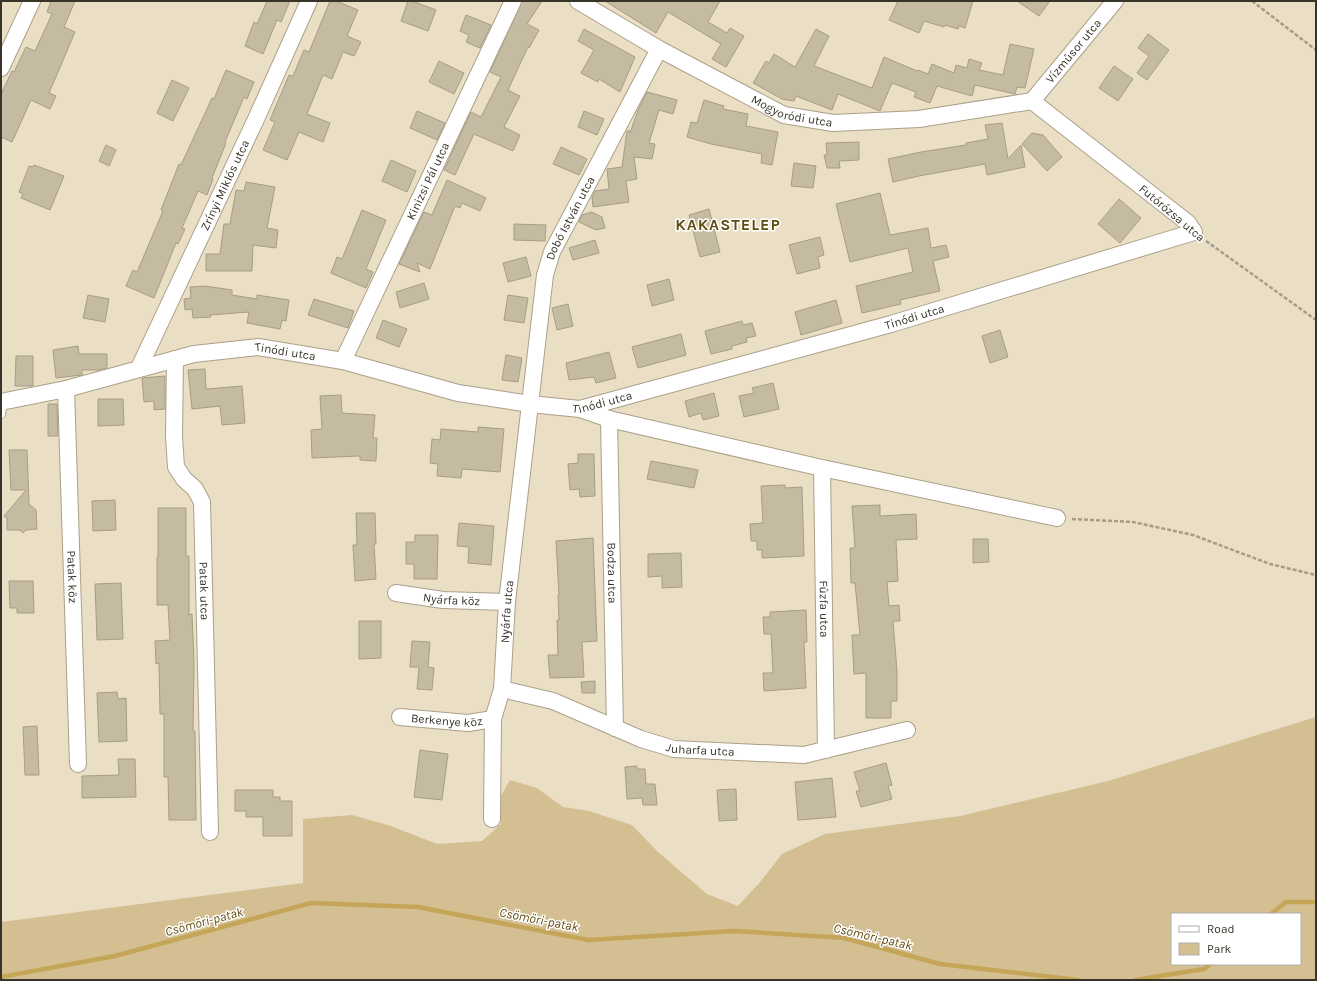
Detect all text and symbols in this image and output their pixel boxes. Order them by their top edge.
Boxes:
street label: Vízműsor utca [1043,16,1104,86]
street label: Mogyoródi utca [749,92,833,130]
street label: Zrínyi Miklós utca [198,138,252,233]
street label: Kinizsi Pál utca [404,140,452,222]
street label: Dobó István utca [543,174,598,262]
street label: Futórózsa utca [1136,182,1208,244]
district label: KAKASTELEP [675,215,781,234]
street label: Tinódi utca [883,301,946,332]
street label: Tinódi utca [254,340,317,363]
street label: Tinódi utca [572,388,634,416]
street label: Bodza utca [604,542,620,604]
street label: Patak köz [64,550,80,604]
street label: Patak utca [196,561,212,620]
street label: Nyárfa utca [498,579,516,643]
street label: Fűzfa utca [817,580,831,638]
street label: Nyárfa köz [422,590,481,608]
street label: Berkenye köz [410,711,484,730]
street label: Juharfa utca [664,740,735,759]
water label: Csömöri-patak [163,904,245,939]
water label: Csömöri-patak [498,904,580,935]
legend [1171,913,1301,965]
water label: Csömöri-patak [832,920,914,953]
text: Road [1207,922,1235,936]
text: Park [1207,942,1232,956]

